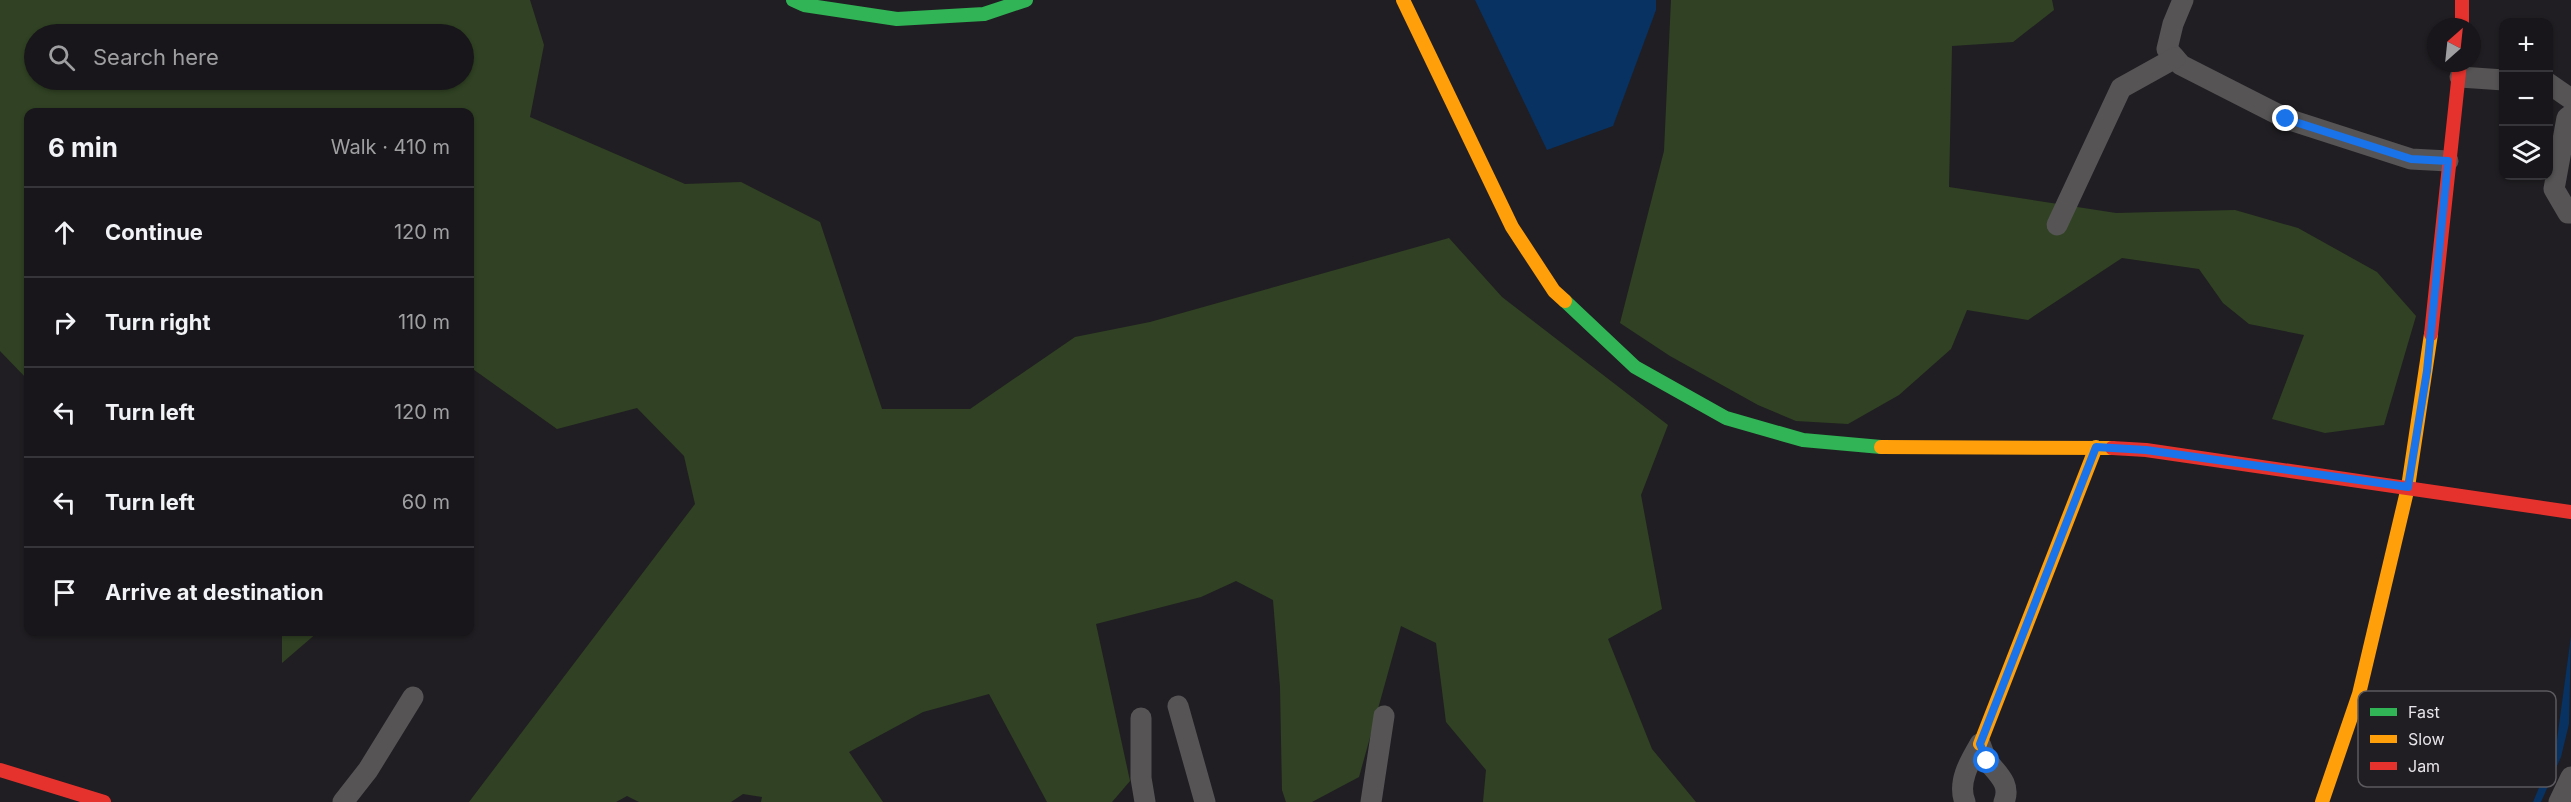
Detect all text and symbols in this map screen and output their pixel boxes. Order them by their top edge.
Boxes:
north arrow [2427,18,2481,72]
map controls [2499,18,2553,180]
button: + [2499,18,2553,72]
search box [24,24,474,90]
icon: search [45,41,78,74]
text: Search here [93,44,219,70]
button: − [2499,72,2553,126]
route end [2272,105,2298,131]
button: layers [2499,126,2553,180]
text: 6 min [48,132,118,163]
text: Walk · 410 m [331,135,450,159]
icon: ahead [48,216,81,249]
text: Continue [105,219,203,245]
text: 120 m [394,220,450,244]
icon: right [48,306,81,339]
text: Turn right [105,309,211,335]
text: 110 m [398,310,450,334]
icon: left [48,396,81,429]
text: Turn left [105,399,195,425]
text: 120 m [394,400,450,424]
icon: left [48,486,81,519]
text: Turn left [105,489,195,515]
text: 60 m [402,490,450,514]
icon: arrive [48,576,81,609]
text: Arrive at destination [105,579,324,605]
legend [2358,691,2556,787]
text: Fast [2408,702,2440,722]
text: Slow [2408,729,2445,749]
route start [1973,747,1999,773]
text: Jam [2408,756,2440,776]

